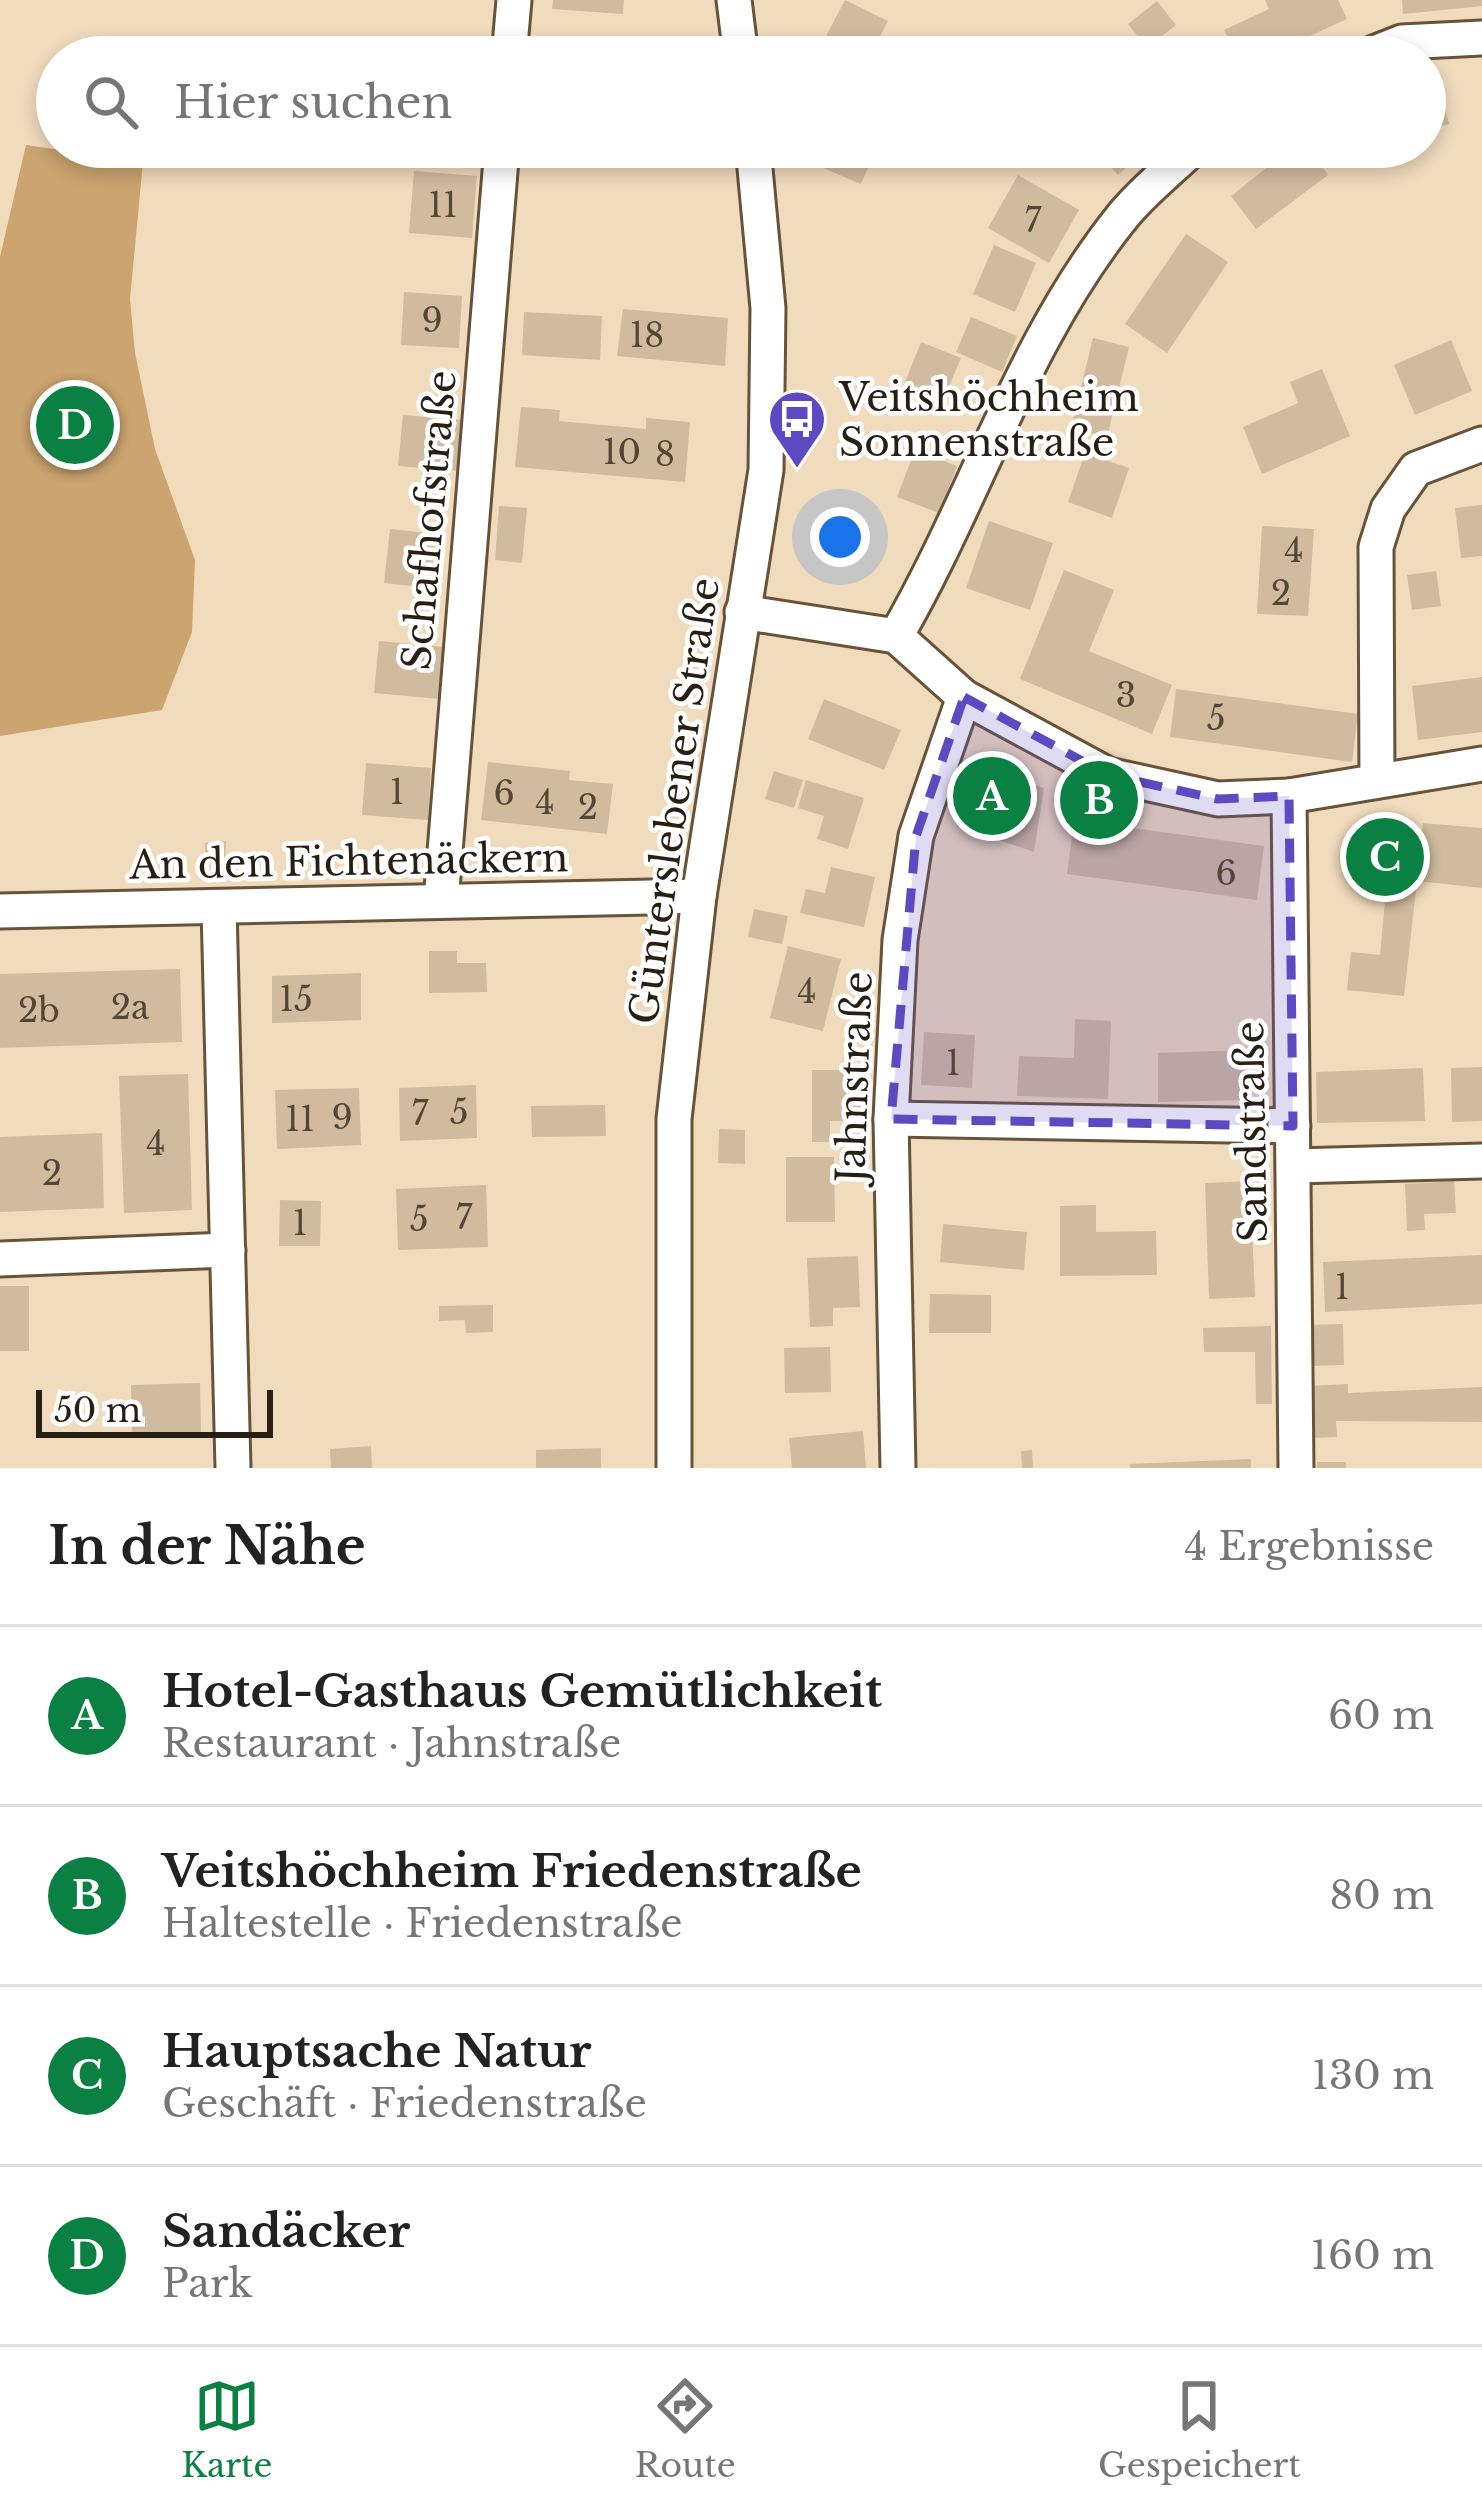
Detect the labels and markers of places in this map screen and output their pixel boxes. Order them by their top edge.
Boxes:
place label: Veitshöchheim Sonnenstraße [838,373,1139,467]
pin: D [36,380,114,470]
bus stop icon: Veitshöchheim Sonnenstraße [766,388,828,470]
pin: A [953,751,1031,841]
pin: B [1060,755,1138,845]
pin: C [1346,812,1424,902]

